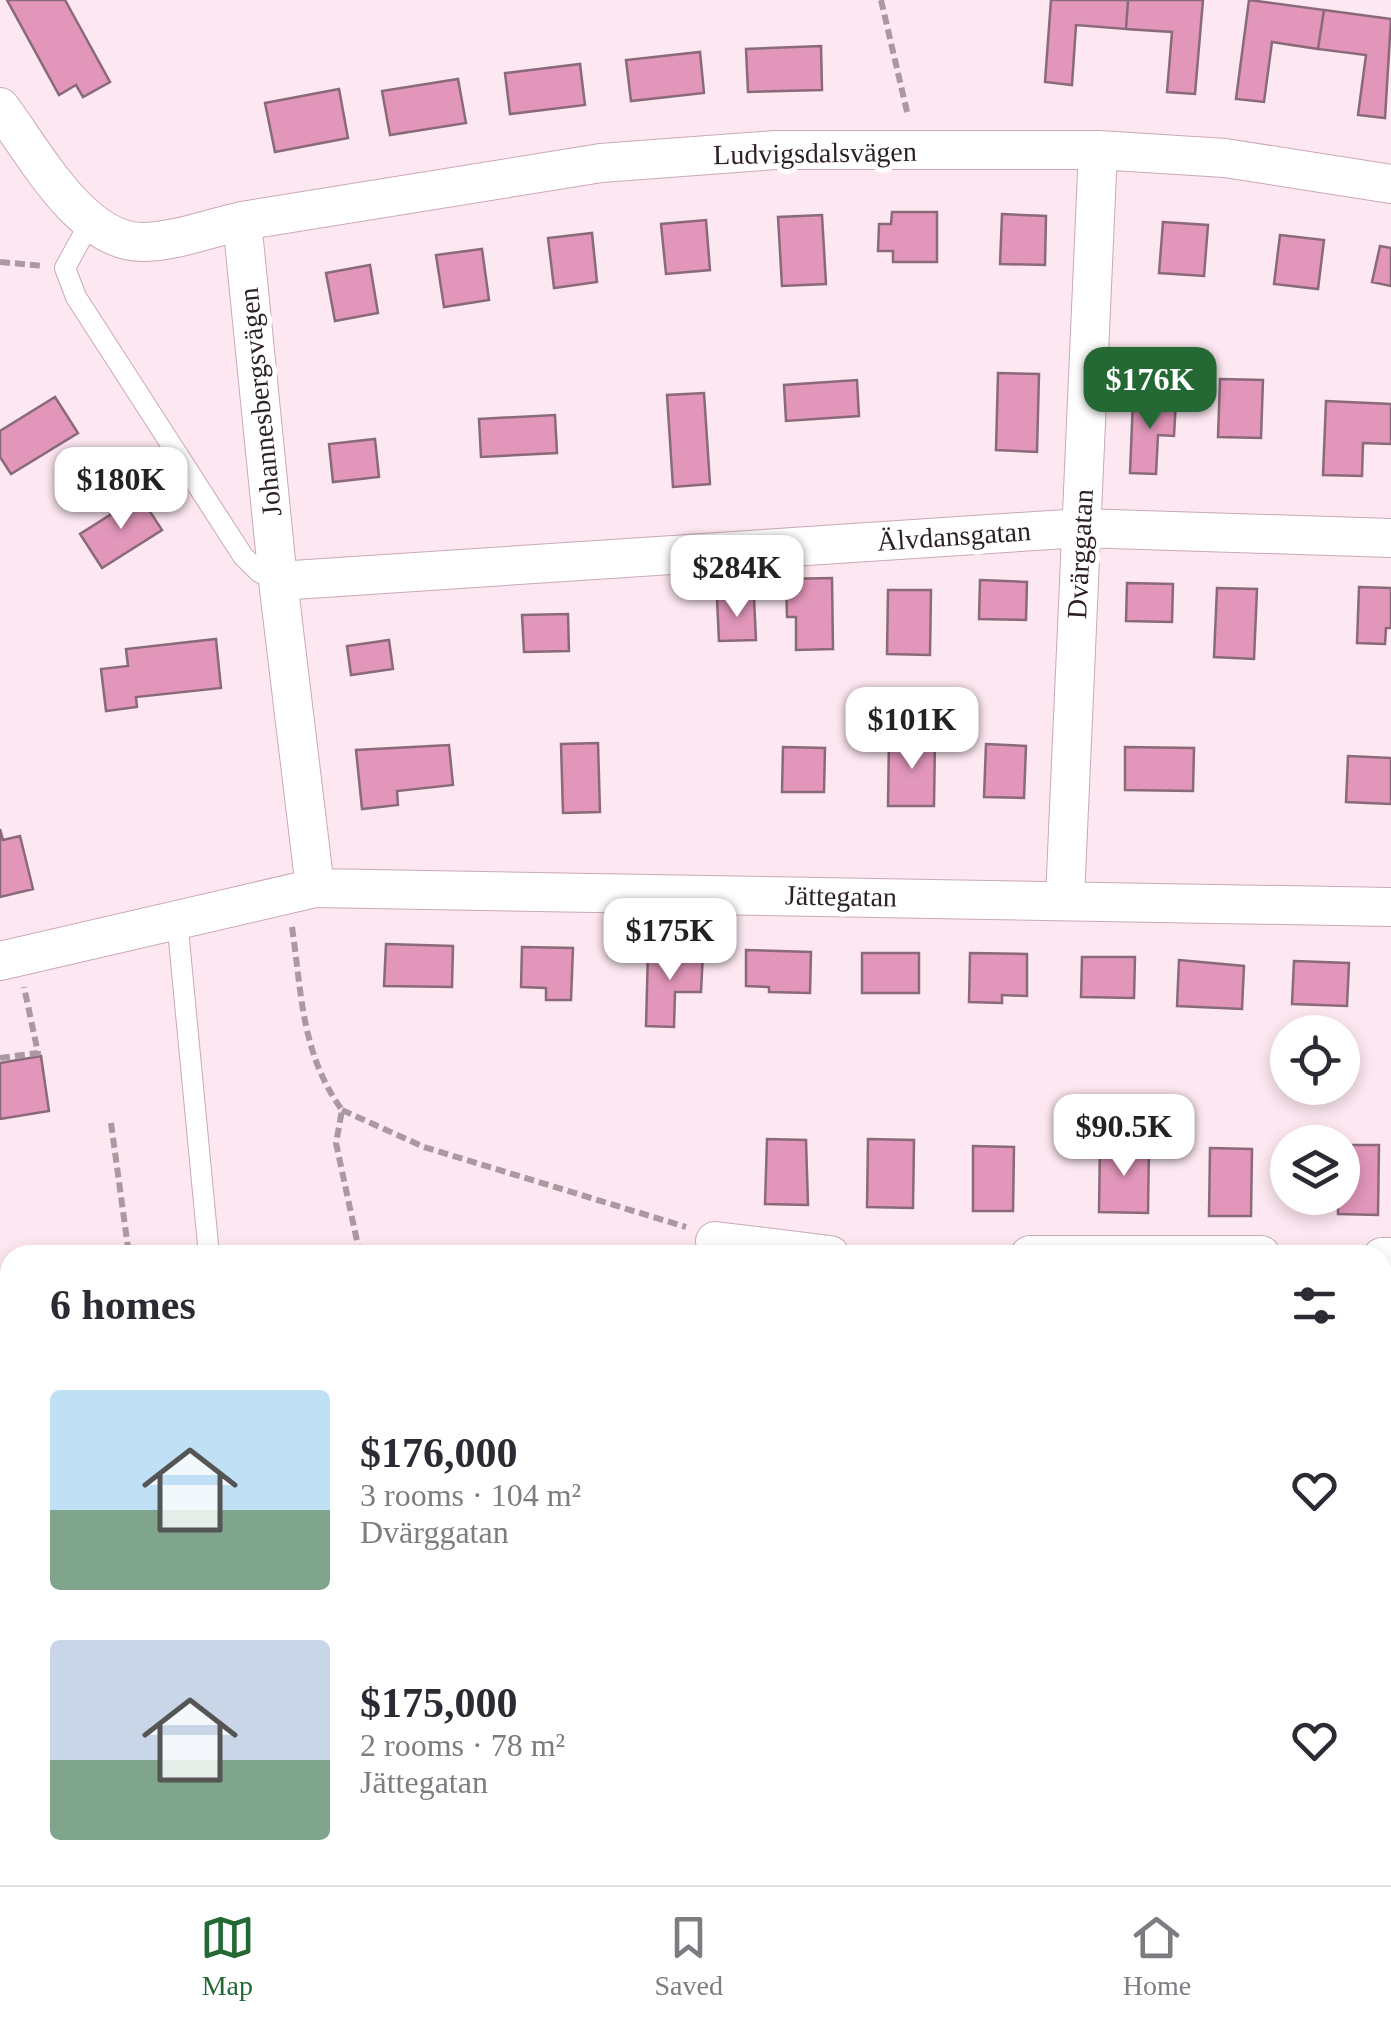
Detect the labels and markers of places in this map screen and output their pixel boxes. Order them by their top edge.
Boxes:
pin: $176K [1080,347,1220,432]
pin: $180K [51,447,191,532]
pin: $284K [667,535,807,620]
pin: $101K [842,687,982,772]
pin: $175K [600,898,740,983]
pin: $90.5K [1043,1094,1205,1179]

